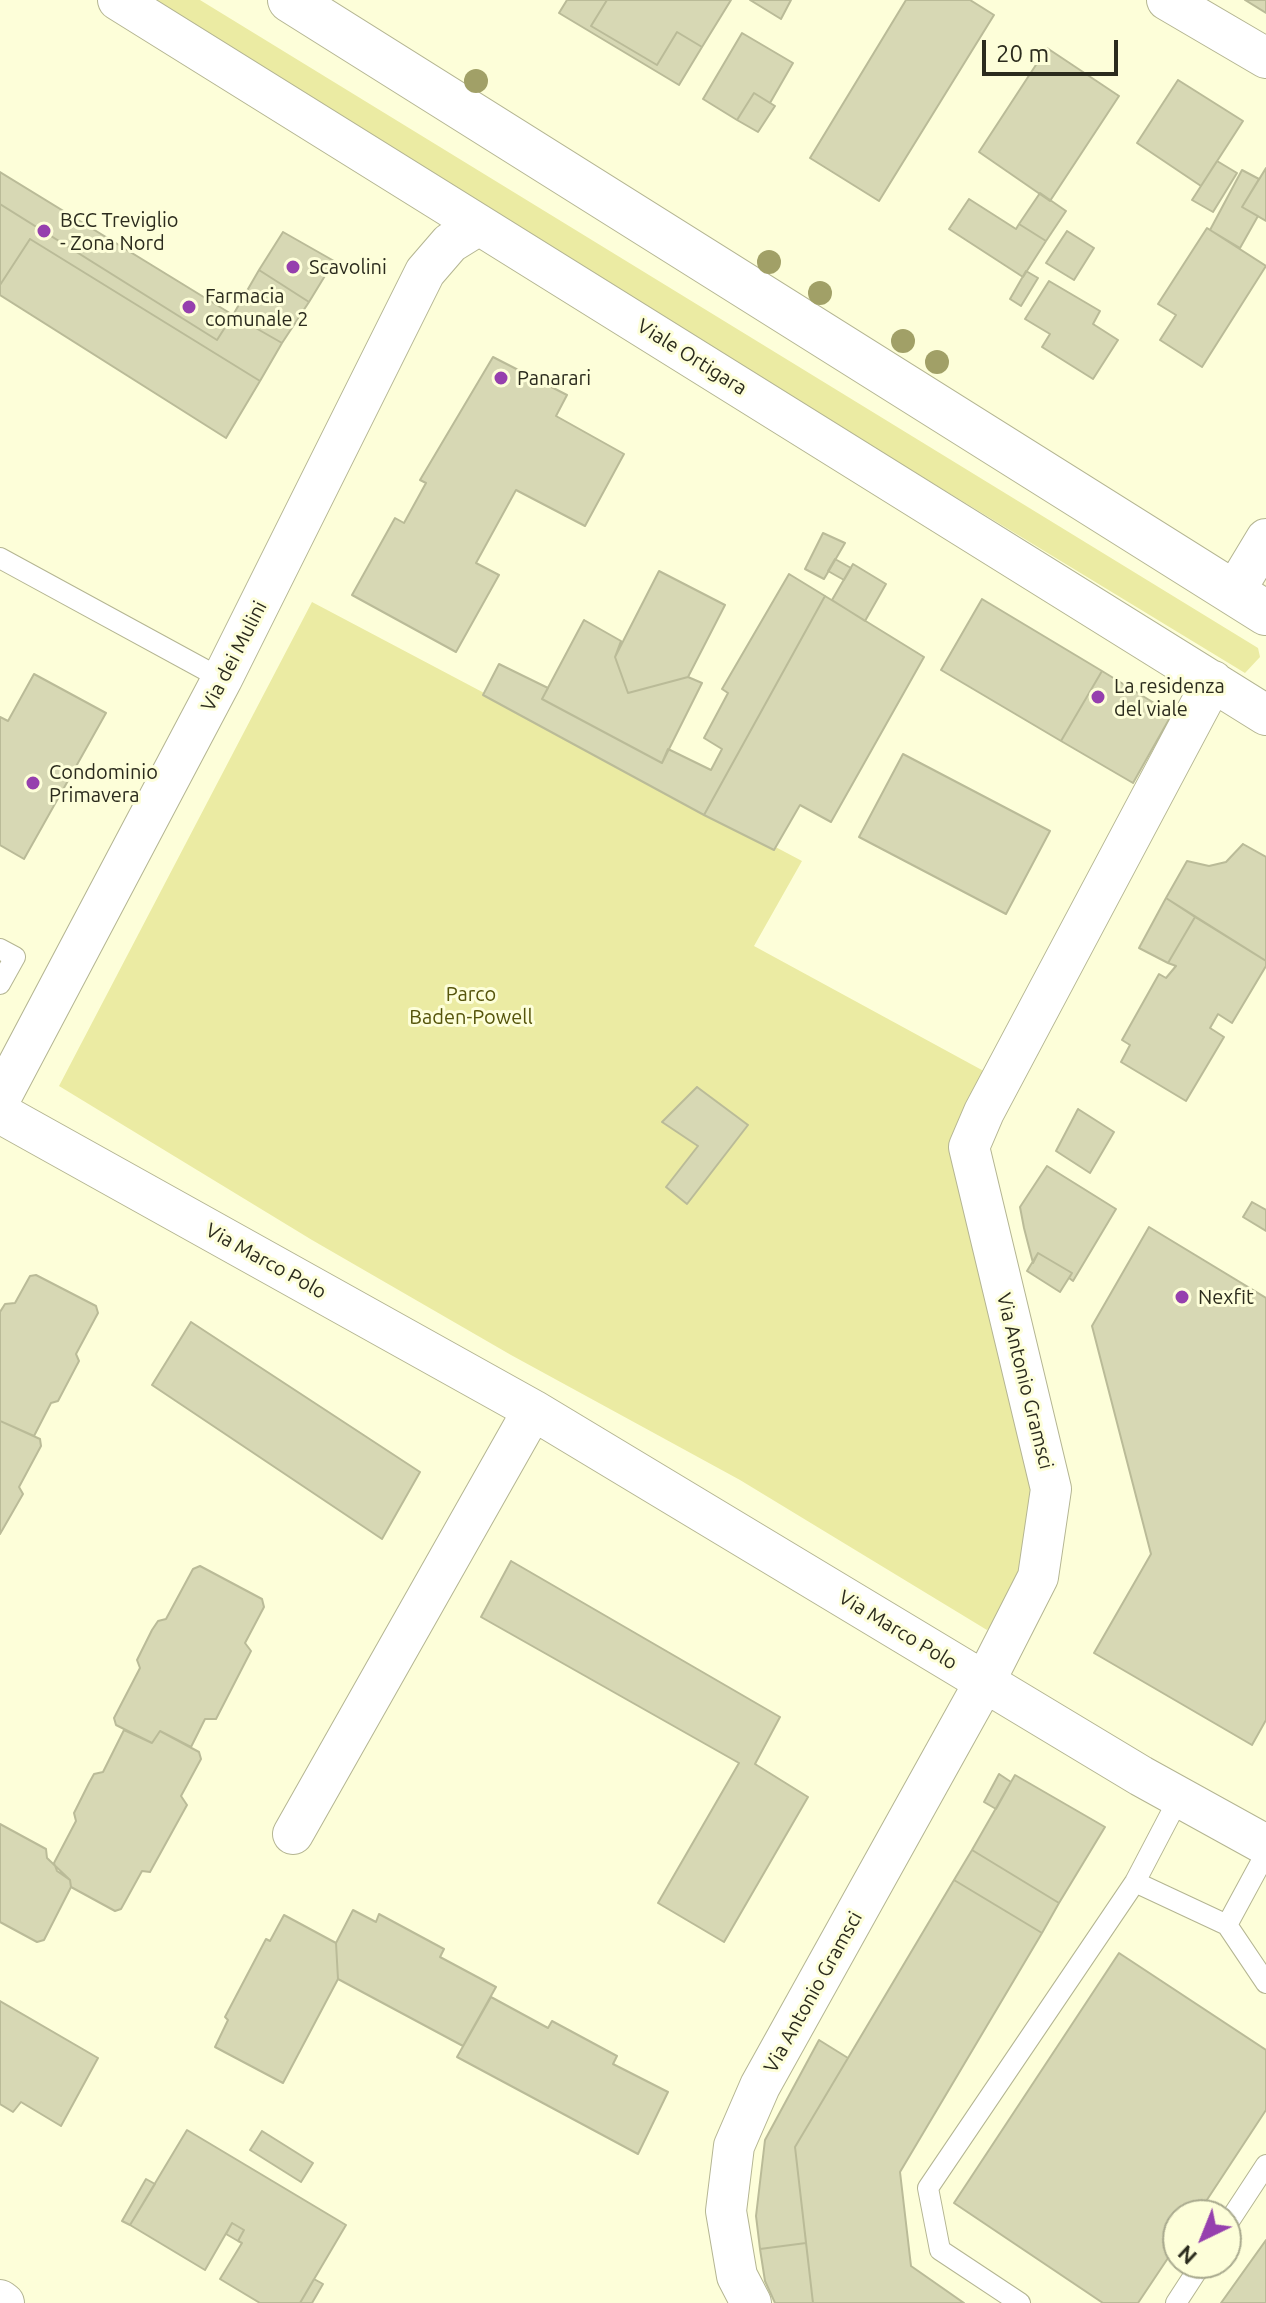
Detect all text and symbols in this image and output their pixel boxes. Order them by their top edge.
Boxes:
scale bar [986,24,1122,74]
text: 20 m [996,40,1049,67]
place label: BCC Treviglio - Zona Nord [60,208,179,255]
marker: BCC Treviglio - Zona Nord [35,222,53,240]
place label: Scavolini [309,255,387,279]
marker: Scavolini [284,258,302,276]
place label: Farmacia comunale 2 [205,284,308,331]
marker: Farmacia comunale 2 [180,298,198,316]
street label: Viale Ortigara [633,314,751,400]
place label: Panarari [517,366,591,390]
marker: Panarari [492,369,510,387]
street label: Via dei Mulini [196,597,272,715]
place label: La residenza del viale [1114,674,1225,721]
marker: La residenza del viale [1089,688,1107,706]
place label: Condominio Primavera [49,760,158,807]
marker: Condominio Primavera [24,774,42,792]
park label: Parco Baden-Powell [409,982,533,1029]
street label: Via Marco Polo [202,1218,330,1304]
place label: Nexfit [1198,1285,1254,1309]
marker: Nexfit [1173,1288,1191,1306]
street label: Via Antonio Gramsci [991,1290,1059,1472]
street label: Via Marco Polo [834,1585,962,1675]
street label: Via Antonio Gramsci [759,1907,867,2077]
north arrow [1162,2199,1242,2279]
text: N [1172,2241,1201,2270]

